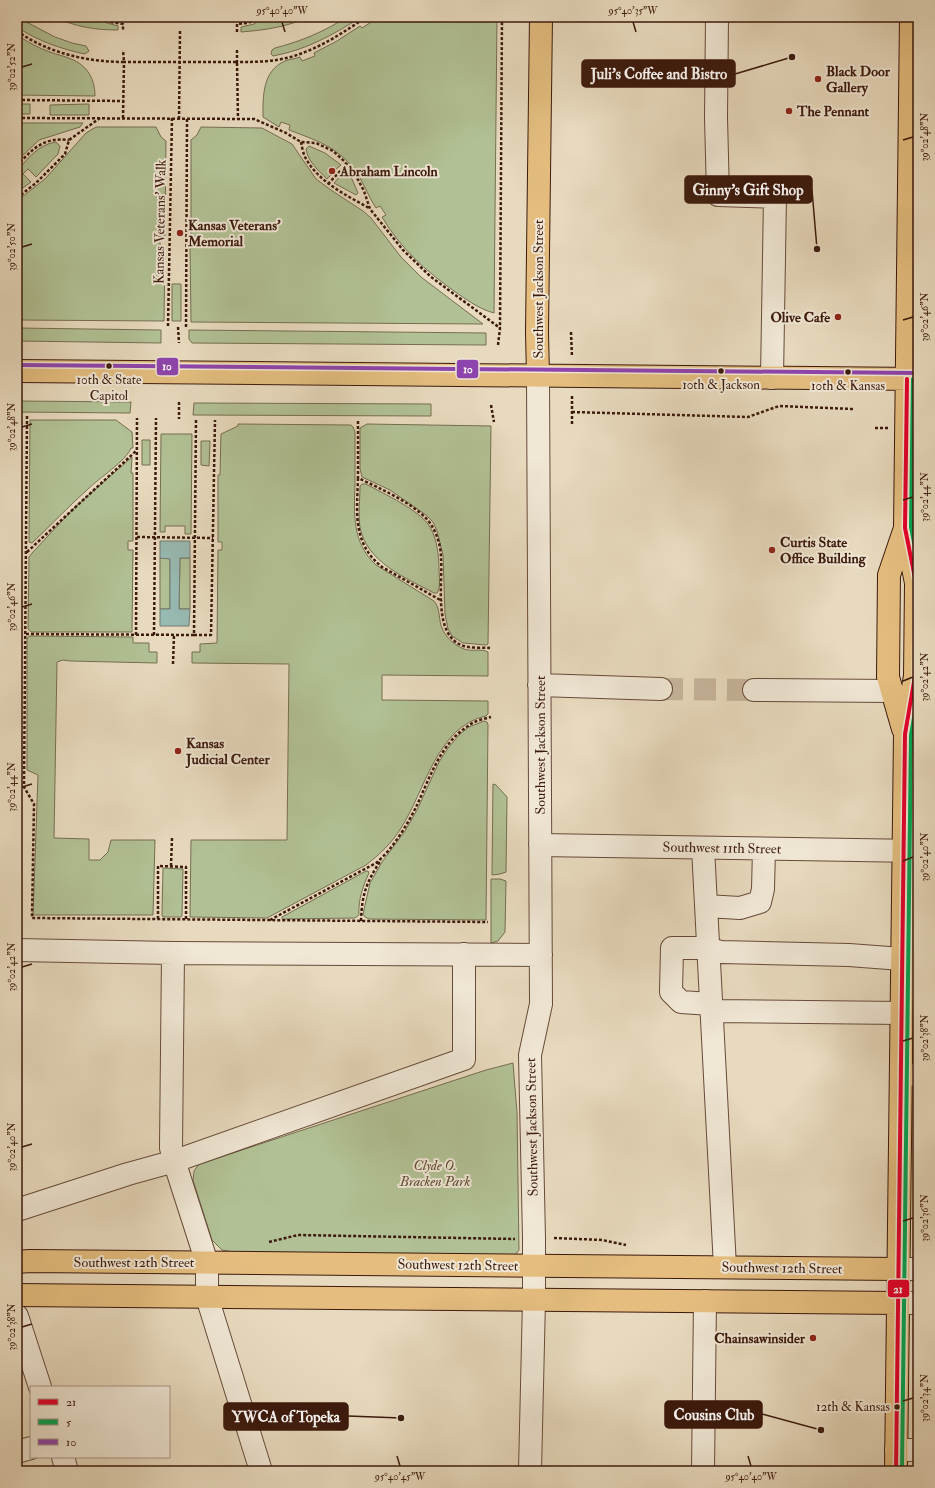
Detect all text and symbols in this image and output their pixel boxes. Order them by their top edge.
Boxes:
text: 95°40'40"W [255,5,308,17]
text: 95°40'35"W [608,5,658,17]
text: 39°02'52"N [6,43,18,91]
callout: Juli's Coffee and Bistro [582,60,735,87]
place label: Black Door Gallery [826,63,891,97]
text: Juli's Coffee and Bistro [590,65,728,85]
marker: Black Door Gallery [813,74,823,84]
place label: The Pennant [796,103,870,120]
marker: The Pennant [784,106,794,116]
text: 39°02'48"N [919,113,931,161]
street label: Kansas Veterans' Walk [150,159,170,284]
place label: Abraham Lincoln [339,163,439,180]
marker: Abraham Lincoln [327,166,337,176]
callout: Ginny's Gift Shop [685,176,812,203]
text: Ginny's Gift Shop [692,181,804,201]
place label: Kansas Veterans' Memorial [187,217,281,250]
street label: Southwest Jackson Street [530,219,547,358]
text: 39°02'50"N [6,223,18,271]
marker: Kansas Veterans' Memorial [175,228,185,238]
text: 39°02'46"N [919,292,931,342]
place label: Olive Cafe [770,309,830,326]
marker: Olive Cafe [833,312,843,322]
line badge: 10 [156,357,179,376]
line badge: 10 [456,359,479,379]
text: 10 [162,360,172,373]
marker: 10th & State Capitol [104,361,114,371]
text: 10 [463,363,473,376]
marker: 10th & Jackson [716,366,726,376]
marker: 10th & Kansas [843,367,853,377]
place label: 10th & State Capitol [76,372,142,405]
place label: 10th & Jackson [682,377,760,393]
place label: 10th & Kansas [811,378,886,394]
text: 39°02'48"N [6,403,18,451]
text: 39°02'44"N [919,472,931,522]
place label: Curtis State Office Building [780,534,867,568]
marker: Curtis State Office Building [767,545,777,555]
text: 39°02'46"N [6,582,18,632]
text: 39°02'42"N [919,652,931,702]
street label: Southwest Jackson Street [532,675,549,814]
place label: Kansas Judicial Center [185,735,270,769]
marker: Kansas Judicial Center [173,746,183,756]
text: 39°02'44"N [6,762,18,812]
text: 39°02'40"N [919,832,931,882]
street label: Southwest 11th Street [663,838,782,858]
text: 39°02'42"N [6,942,18,992]
text: 39°02'38"N [919,1014,931,1062]
street label: Southwest Jackson Street [522,1057,542,1197]
text: 39°02'40"N [6,1122,18,1172]
park label: Clyde O. Bracken Park [399,1157,471,1190]
text: 39°02'36"N [919,1194,931,1242]
street label: Southwest 12th Street [74,1254,195,1271]
street label: Southwest 12th Street [397,1255,519,1275]
street label: Southwest 12th Street [721,1258,843,1278]
line badge: 21 [887,1279,910,1298]
text: 21 [893,1283,903,1296]
text: 39°02'38"N [6,1303,18,1351]
place label: Chainsawinsider [714,1330,806,1347]
marker: Chainsawinsider [808,1333,818,1343]
text: 39°02'34"N [919,1374,931,1422]
legend [30,1386,170,1458]
text: 21 [66,1395,76,1410]
place label: 12th & Kansas [816,1399,891,1415]
callout: Cousins Club [665,1401,762,1428]
marker: 12th & Kansas [892,1402,902,1412]
callout: YWCA of Topeka [224,1403,348,1430]
text: Cousins Club [674,1406,755,1425]
text: YWCA of Topeka [231,1408,341,1428]
text: 5 [66,1415,72,1430]
text: 10 [66,1435,76,1450]
text: 95°40'45"W [374,1471,426,1483]
text: 95°40'40"W [724,1471,777,1483]

